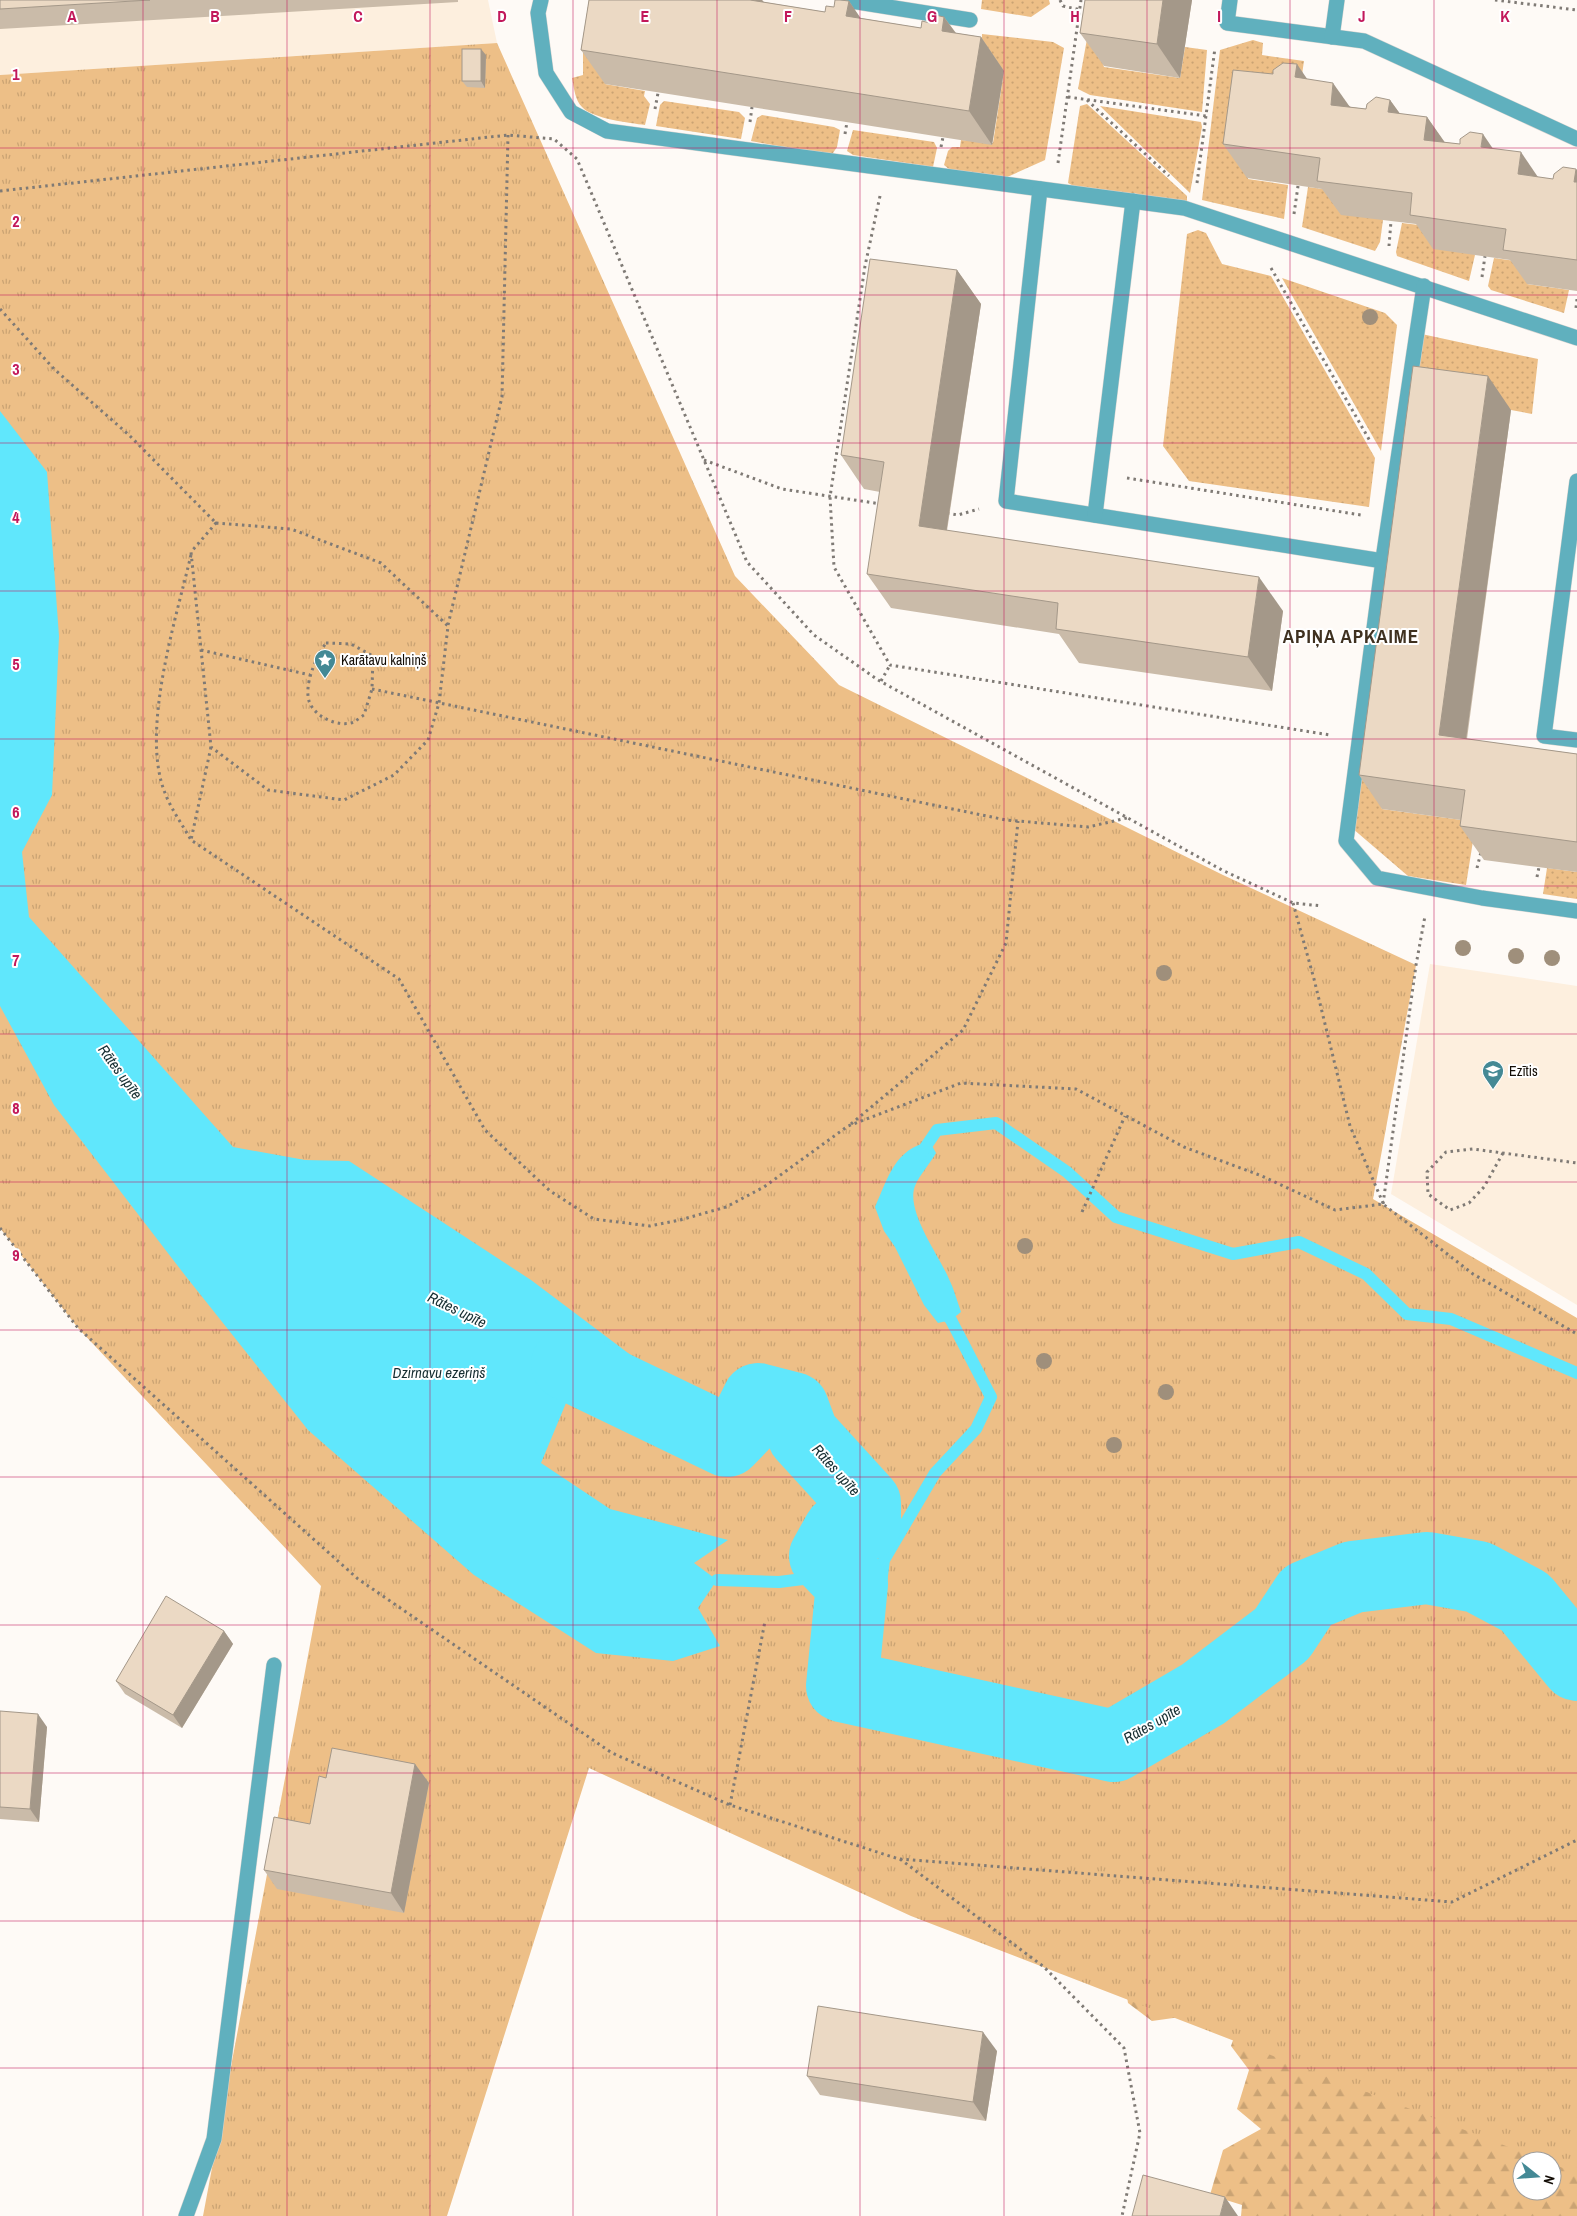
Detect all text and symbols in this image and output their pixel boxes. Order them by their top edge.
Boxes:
text: A [67,5,77,27]
text: B [210,5,220,27]
text: C [353,5,363,27]
text: D [497,5,507,27]
text: E [641,5,650,27]
text: F [784,5,792,27]
text: G [927,5,937,27]
text: H [1070,5,1080,27]
text: I [1217,5,1221,27]
text: J [1358,5,1366,27]
text: K [1500,5,1510,27]
text: 1 [12,63,20,85]
text: 2 [12,210,20,232]
text: 3 [12,358,20,380]
text: 4 [12,506,20,528]
district label: APIŅA APKAIME [1283,623,1419,649]
place icon: Karātavu kalniņš [313,648,337,679]
place label: Karātavu kalniņš [341,651,427,669]
text: 5 [12,653,20,675]
text: 6 [12,801,20,823]
text: 7 [12,949,20,971]
water label: Rātes upīte [93,1040,147,1103]
school or university icon: Ezītis [1481,1059,1505,1090]
place label: Ezītis [1509,1062,1538,1080]
text: 8 [12,1097,20,1119]
text: 9 [12,1244,20,1266]
water label: Rātes upīte [424,1286,490,1333]
water label: Dzirnavu ezeriņš [393,1362,485,1383]
water label: Rātes upīte [808,1439,865,1500]
water label: Rātes upīte [1119,1699,1184,1748]
north arrow [1512,2151,1562,2201]
text: N [1540,2173,1559,2186]

